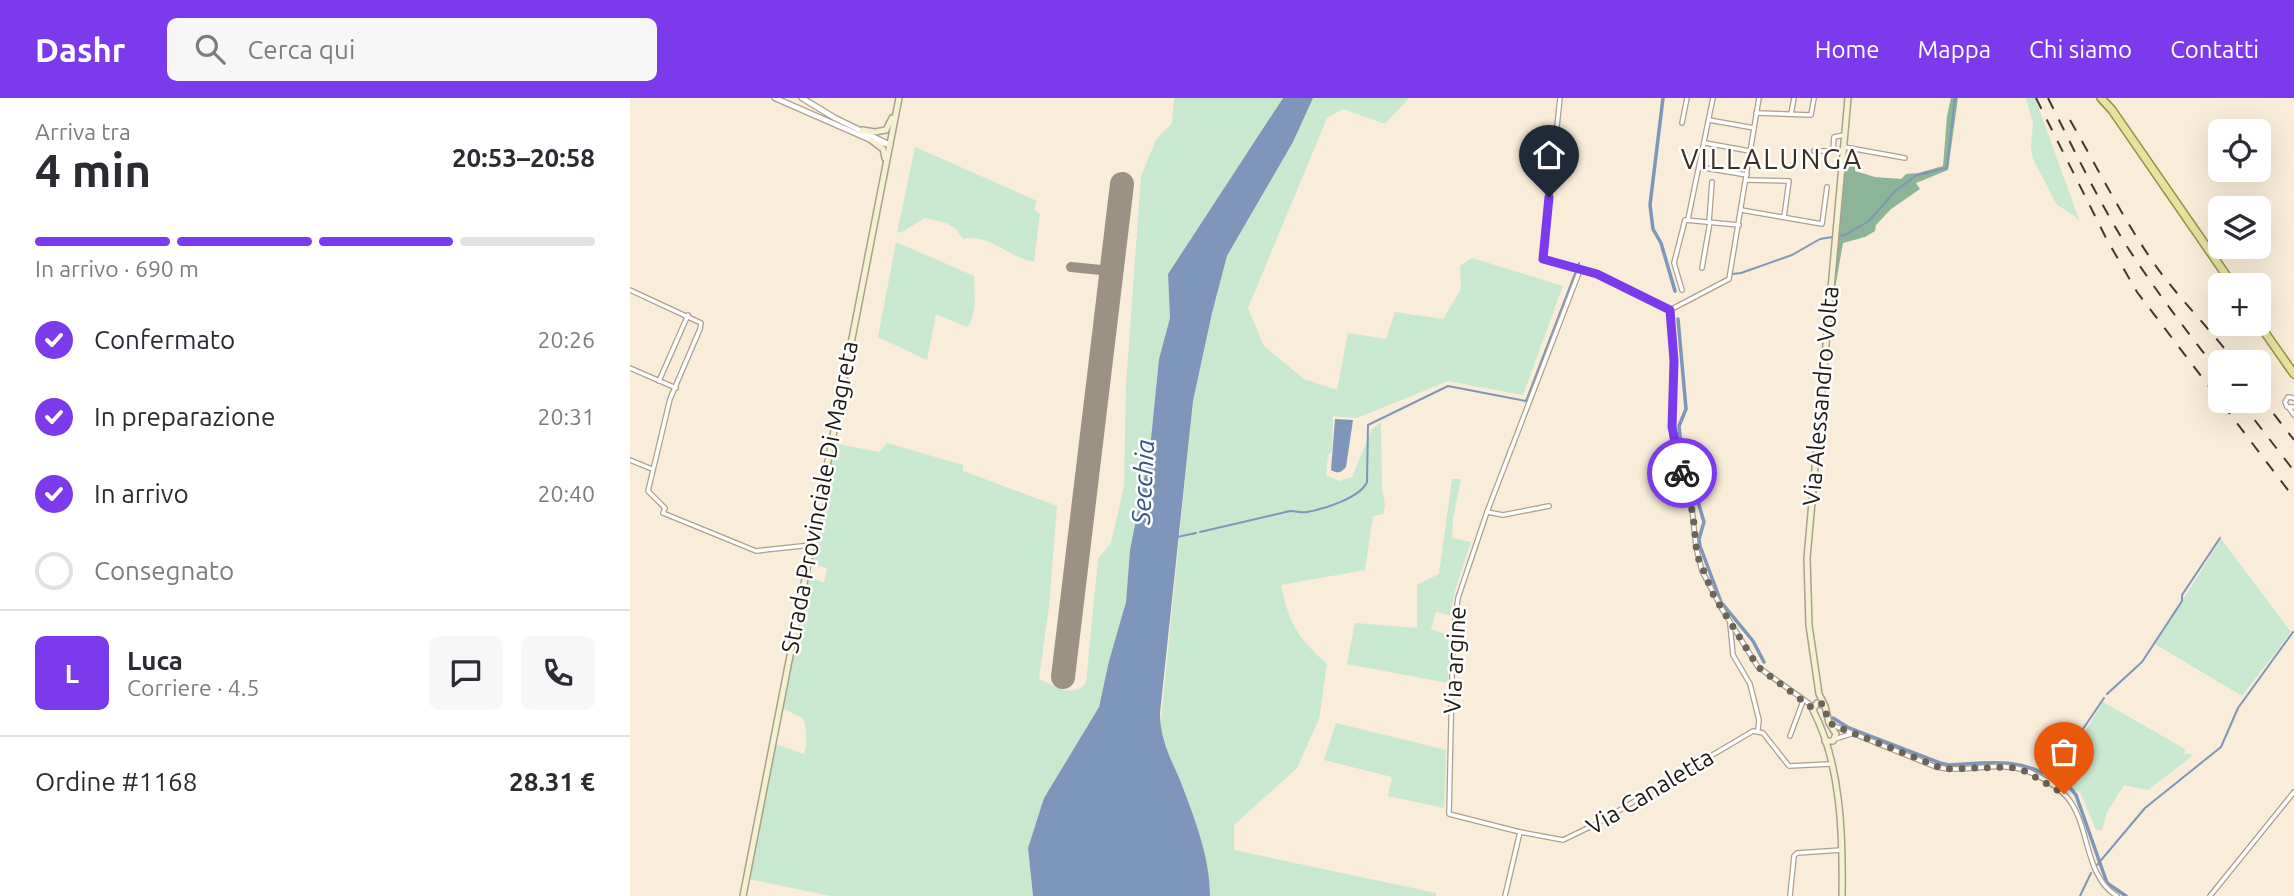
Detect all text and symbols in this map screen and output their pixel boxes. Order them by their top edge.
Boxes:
search box [167,18,657,81]
icon: search [191,30,229,68]
text: Dashr [35,31,125,68]
text: Cerca qui [247,35,355,64]
text: Home [1815,36,1879,63]
text: Mappa [1917,36,1991,63]
text: Chi siamo [2029,36,2132,63]
text: Contatti [2170,36,2259,63]
text: Arriva tra [35,119,131,144]
map controls [2208,119,2271,413]
button: locate [2208,119,2271,182]
pin [1519,125,1579,197]
icon: home [1530,136,1568,174]
text: 20:53–20:58 [452,143,595,172]
district label: VILLALUNGA [1681,143,1863,174]
text: 4 min [35,144,151,196]
button: layers [2208,196,2271,259]
text: In arrivo · 690 m [35,256,199,281]
button: + [2208,273,2271,336]
street label: Via Alessandro Volta [1797,285,1844,507]
icon: check [35,321,73,359]
text: Confermato [94,325,235,354]
text: 20:26 [537,327,595,352]
street label: Strada Provinciale Di Magreta [776,338,863,655]
button: − [2208,350,2271,413]
icon: check [35,398,73,436]
text: In preparazione [94,402,275,431]
text: 20:31 [537,404,595,429]
courier [1647,438,1717,508]
water label: Secchia [1126,439,1159,526]
icon: bike [1663,454,1701,492]
icon: check [35,475,73,513]
text: In arrivo [94,479,189,508]
text: 20:40 [537,481,595,506]
text: Consegnato [94,556,234,585]
street label: Via argine [1438,606,1471,714]
button: chat [429,636,503,710]
button: phone [521,636,595,710]
text: Luca [127,646,183,675]
text: L [65,659,79,688]
text: Corriere · 4.5 [127,675,259,700]
pin [2034,722,2094,794]
icon: bag [2045,733,2083,771]
street label: Via Canaletta [1581,743,1718,840]
text: Ordine #1168 [35,767,197,796]
text: 28.31 € [509,767,595,796]

